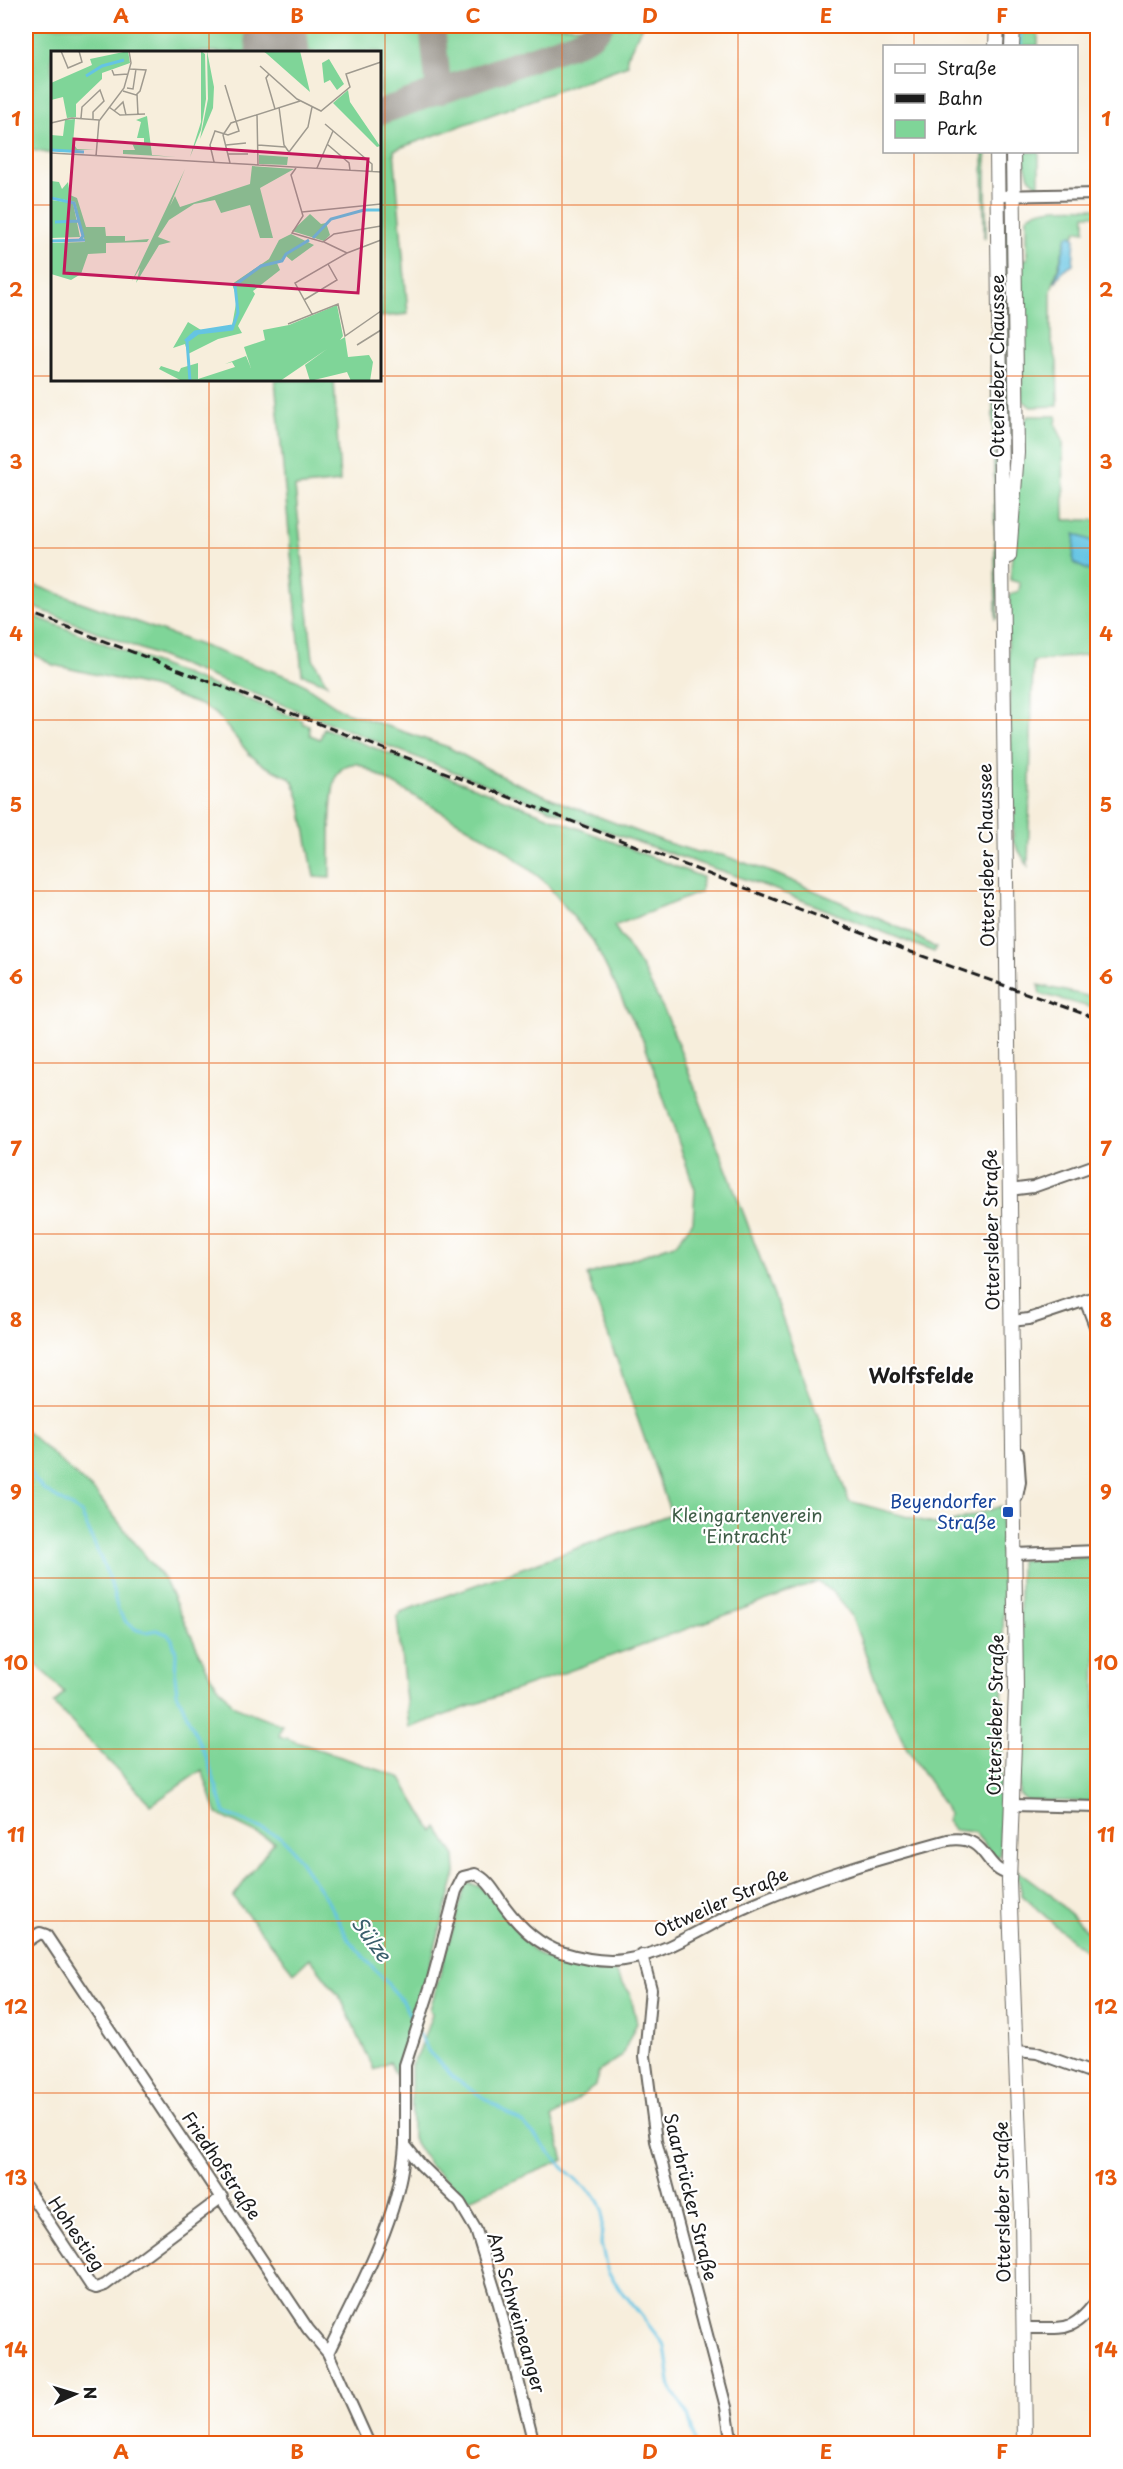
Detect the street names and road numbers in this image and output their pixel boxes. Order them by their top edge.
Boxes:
street label: Ottersleber Chaussee [983,274,1010,458]
street label: Ottersleber Chaussee [970,763,1001,947]
street label: Ottersleber Straße [976,1149,1005,1311]
street label: Ottersleber Straße [980,1634,1009,1796]
street label: Ottweiler Straße [649,1860,792,1943]
street label: Friedhofstraße [176,2106,269,2225]
street label: Saarbrücker Straße [658,2110,725,2283]
street label: Ottersleber Straße [987,2121,1016,2283]
street label: Hohestieg [42,2190,112,2276]
street label: Am Schweineanger [482,2229,554,2397]

